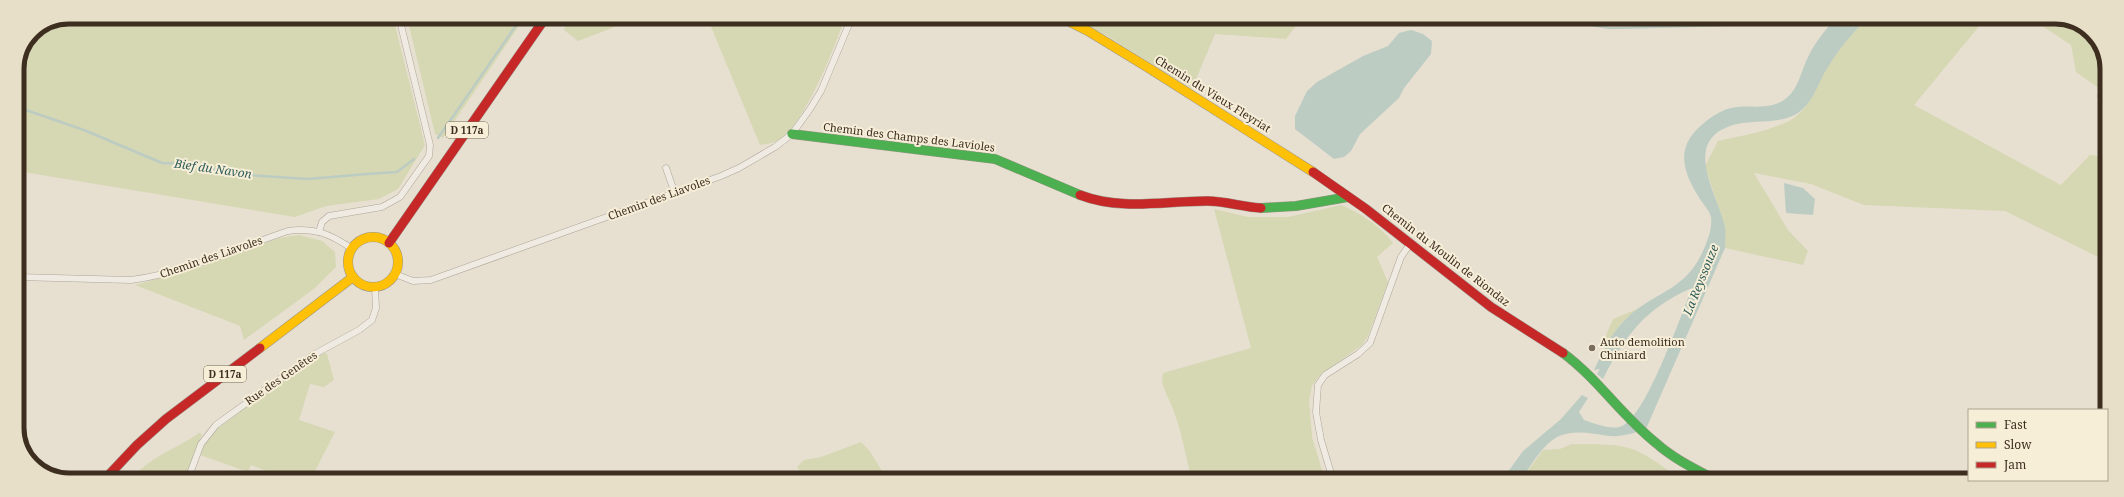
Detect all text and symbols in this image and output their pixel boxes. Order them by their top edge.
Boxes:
street label: Chemin du Vieux Fleyriat [1153,52,1274,135]
street label: Chemin des Champs des Lavioles [822,119,996,154]
road number: D 117a [446,122,488,138]
water label: Bief du Navon [172,155,253,182]
street label: Chemin des Liavoles [606,172,712,223]
street label: Chemin du Moulin de Riondaz [1379,200,1514,309]
street label: Chemin des Liavoles [158,232,264,281]
water label: La Reyssouze [1678,242,1723,319]
place label: Auto demolition Chiniard [1600,334,1685,362]
marker: Auto demolition Chiniard [1587,343,1597,353]
street label: Rue des Genêtes [242,347,320,408]
road number: D 117a [204,366,246,382]
legend [1968,409,2108,481]
text: Fast [2004,416,2027,433]
text: Slow [2004,436,2032,453]
text: Jam [2003,456,2026,473]

